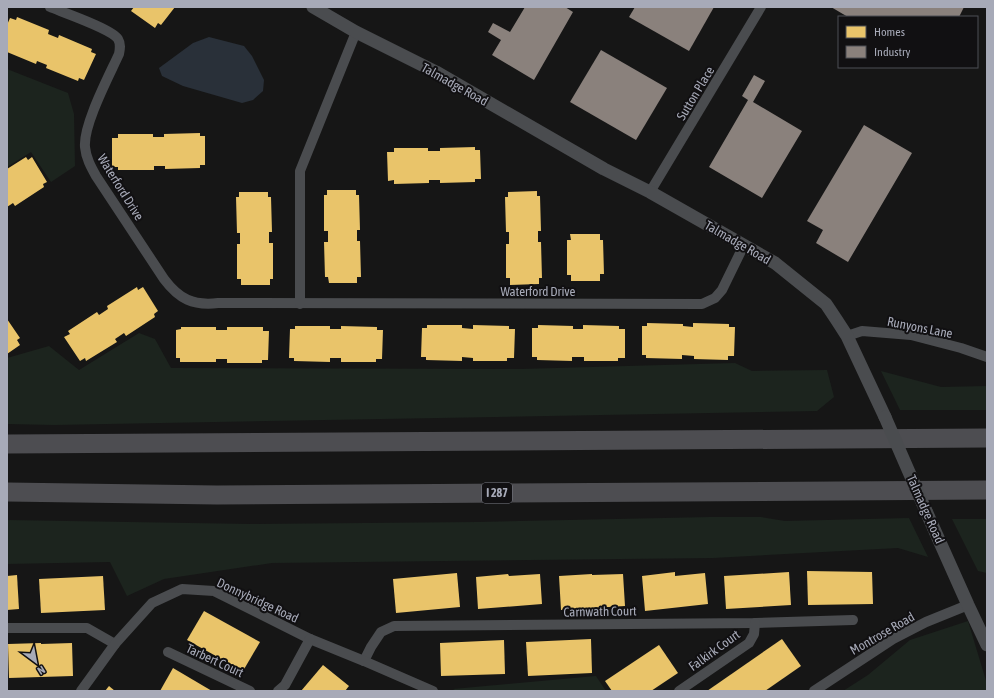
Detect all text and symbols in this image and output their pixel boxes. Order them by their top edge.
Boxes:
legend [838,16,978,68]
text: Homes [874,25,905,39]
text: Industry [874,45,911,59]
street label: Talmadge Road [419,60,491,109]
street label: Sutton Place [674,64,717,123]
street label: Waterford Drive [94,151,147,223]
street label: Talmadge Road [702,218,773,267]
street label: Waterford Drive [500,284,576,299]
street label: Runyons Lane [886,314,954,341]
street label: Talmadge Road [904,472,947,546]
road number: I 287 [482,483,512,503]
street label: Donnybridge Road [215,575,301,626]
street label: Carnwath Court [563,603,637,620]
street label: Montrose Road [847,609,917,658]
street label: Falkirk Court [686,627,743,674]
street label: Tarbert Court [184,641,246,680]
north arrow [16,642,56,682]
text: N [35,664,47,677]

